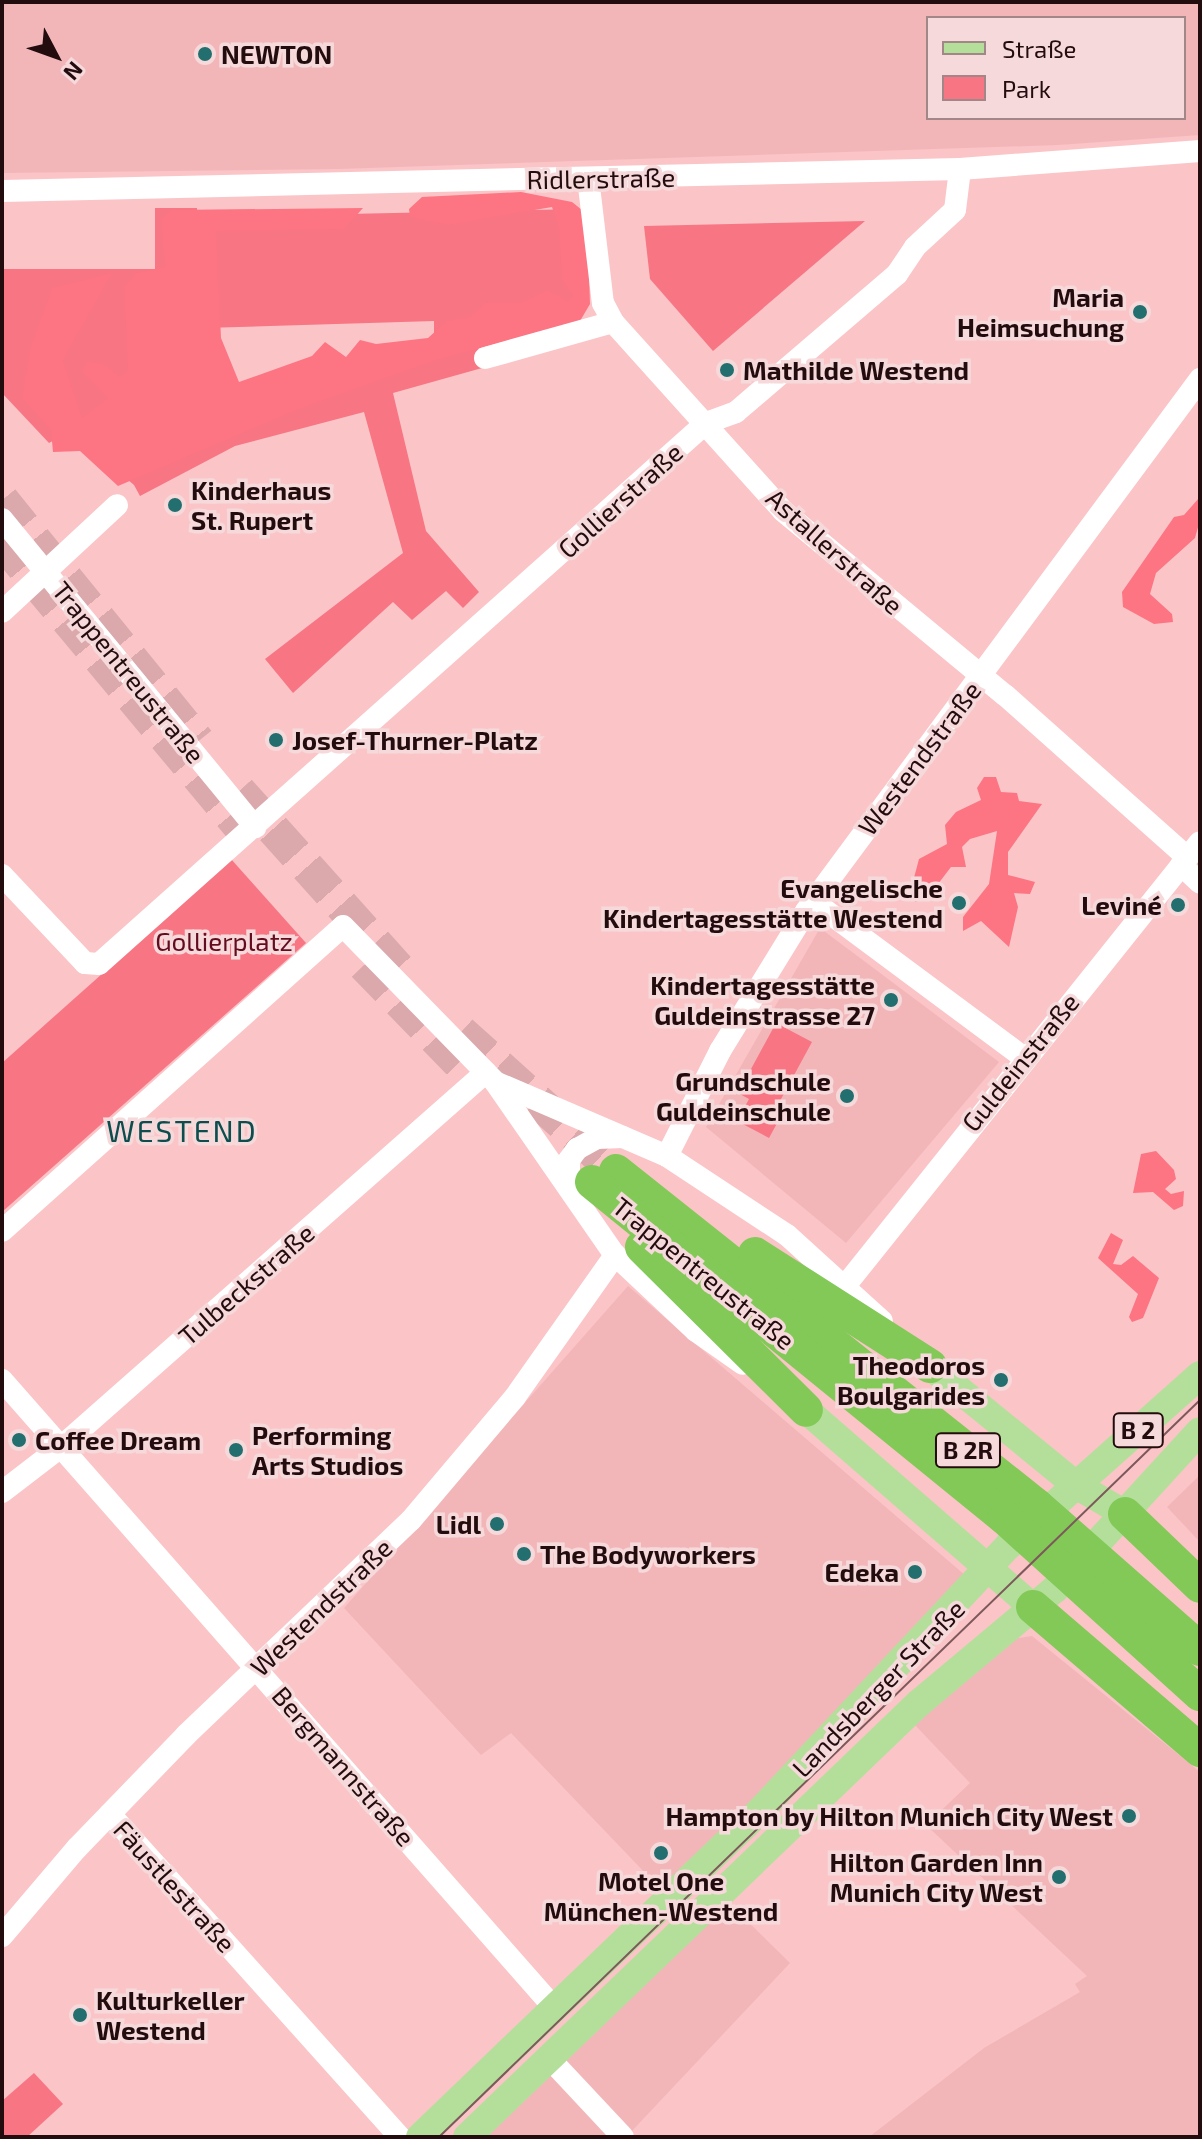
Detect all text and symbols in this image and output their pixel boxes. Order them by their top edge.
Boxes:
north arrow [16,16,96,96]
legend [926,16,1186,120]
text: Straße [1002,34,1076,63]
place label: NEWTON [221,38,332,70]
marker: NEWTON [196,45,214,63]
text: N [59,57,89,86]
text: Park [1002,74,1051,103]
street label: Ridlerstraße [526,161,676,195]
place label: Maria Heimsuchung [957,281,1124,342]
marker: Maria Heimsuchung [1131,303,1149,321]
place label: Mathilde Westend [743,354,969,386]
marker: Mathilde Westend [718,361,736,379]
street label: Gollierstraße [551,436,689,564]
place label: Kinderhaus St. Rupert [191,474,331,536]
street label: Astallerstraße [760,482,910,620]
marker: Kinderhaus St. Rupert [166,496,184,514]
street label: Trappentreustraße [46,575,212,769]
street label: Westendstraße [851,675,987,841]
place label: Josef-Thurner-Platz [292,724,538,756]
marker: Josef-Thurner-Platz [267,731,285,749]
place label: Evangelische Kindertagesstätte Westend [603,872,943,934]
place label: Leviné [1081,889,1162,921]
marker: Evangelische Kindertagesstätte Westend [950,894,968,912]
marker: Leviné [1169,896,1187,914]
park label: Gollierplatz [155,925,293,957]
place label: Kindertagesstätte Guldeinstrasse 27 [650,969,875,1030]
street label: Guldeinstraße [955,987,1085,1137]
marker: Kindertagesstätte Guldeinstrasse 27 [882,991,900,1009]
place label: Grundschule Guldeinschule [656,1065,831,1126]
marker: Grundschule Guldeinschule [838,1087,856,1105]
district label: WESTEND [106,1112,258,1148]
street label: Trappentreustraße [607,1190,801,1356]
street label: Tulbeckstraße [172,1217,320,1351]
place label: Theodoros Boulgarides [837,1349,985,1410]
marker: Theodoros Boulgarides [992,1371,1010,1389]
road number: B 2 [1112,1410,1164,1450]
place label: Performing Arts Studios [252,1419,403,1480]
place label: Coffee Dream [35,1424,201,1456]
road number: B 2R [934,1430,1002,1470]
marker: Coffee Dream [10,1431,28,1449]
marker: Performing Arts Studios [227,1441,245,1459]
place label: Lidl [436,1508,481,1540]
marker: Lidl [488,1515,506,1533]
street label: Westendstraße [244,1532,398,1682]
place label: The Bodyworkers [540,1538,756,1570]
marker: The Bodyworkers [515,1545,533,1563]
place label: Edeka [824,1556,899,1588]
marker: Edeka [906,1563,924,1581]
street label: Landsberger Straße [785,1593,971,1783]
street label: Bergmannstraße [266,1680,422,1852]
place label: Hampton by Hilton Munich City West [664,1800,1113,1832]
marker: Hampton by Hilton Munich City West [1120,1807,1138,1825]
street label: Fäustlestraße [108,1814,242,1958]
marker: Motel One München-Westend [652,1844,670,1862]
place label: Hilton Garden Inn Munich City West [829,1846,1043,1908]
place label: Motel One München-Westend [544,1865,778,1926]
marker: Hilton Garden Inn Munich City West [1050,1868,1068,1886]
place label: Kulturkeller Westend [96,1984,245,2046]
marker: Kulturkeller Westend [71,2006,89,2024]

